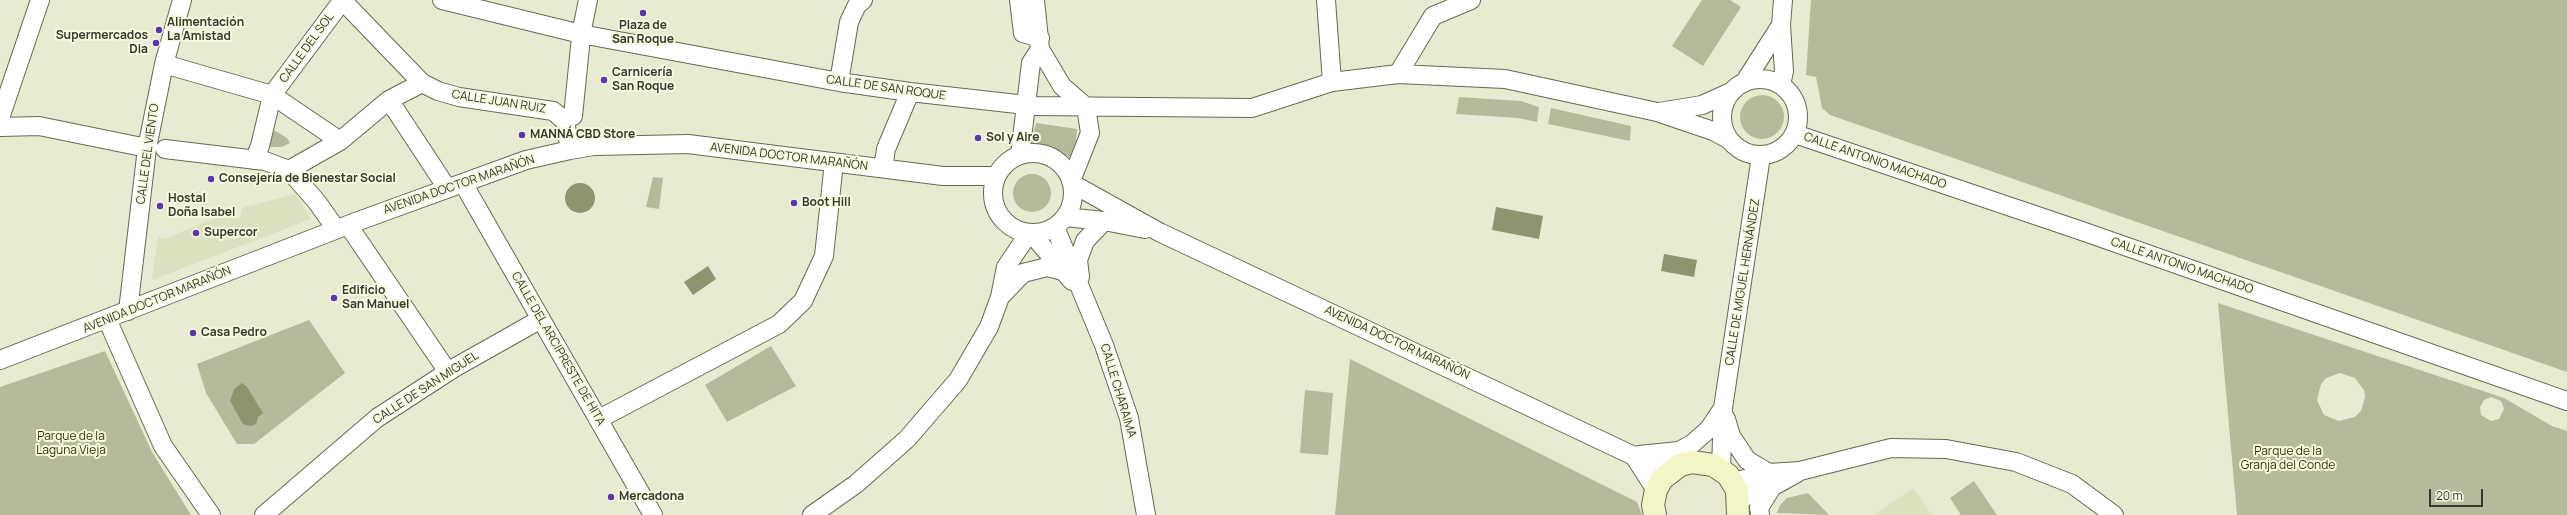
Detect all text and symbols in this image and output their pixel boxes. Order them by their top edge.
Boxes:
marker: Plaza de San Roque [638,8,648,18]
street label: CALLE DEL SOL [277,10,337,86]
place label: Alimentación La Amistad [167,16,244,44]
place label: Plaza de San Roque [612,19,674,47]
marker: Alimentación La Amistad [154,25,164,35]
place label: Supermercados Dia [56,29,148,57]
marker: Supermercados Dia [151,38,161,48]
place label: Carnicería San Roque [612,66,674,94]
street label: CALLE DE SAN ROQUE [825,72,947,104]
marker: Carnicería San Roque [599,75,609,85]
street label: CALLE JUAN RUIZ [451,87,547,117]
street label: CALLE DEL VIENTO [134,103,162,205]
place label: MANNÁ CBD Store [530,128,635,142]
marker: MANNÁ CBD Store [517,130,527,140]
street label: CALLE ANTONIO MACHADO [1802,130,1948,192]
place label: Sol y Aire [986,131,1039,145]
marker: Sol y Aire [973,133,983,143]
street label: AVENIDA DOCTOR MARAÑÓN [709,140,869,174]
street label: AVENIDA DOCTOR MARAÑÓN [382,152,536,218]
place label: Consejería de Bienestar Social [219,172,396,186]
marker: Consejería de Bienestar Social [206,174,216,184]
place label: Hostal Doña Isabel [168,192,235,220]
place label: Boot Hill [802,196,851,210]
marker: Boot Hill [789,198,799,208]
street label: CALLE DE MIGUEL HERNÁNDEZ [1723,198,1763,366]
marker: Hostal Doña Isabel [155,201,165,211]
place label: Supercor [204,226,258,240]
marker: Supercor [191,228,201,238]
street label: CALLE ANTONIO MACHADO [2109,235,2255,297]
street label: AVENIDA DOCTOR MARAÑÓN [81,264,233,336]
street label: CALLE DEL ARCIPRESTE DE HITA [508,270,608,428]
place label: Edificio San Manuel [342,284,409,312]
marker: Edificio San Manuel [329,293,339,303]
street label: AVENIDA DOCTOR MARAÑÓN [1322,303,1472,383]
place label: Casa Pedro [201,326,267,340]
marker: Casa Pedro [188,328,198,338]
street label: CALLE CHARAIMA [1097,342,1139,440]
street label: CALLE DE SAN MIGUEL [370,348,482,428]
park label: Parque de la Laguna Vieja [36,430,106,458]
park label: Parque de la Granja del Conde [2241,445,2335,473]
scale bar [2431,481,2485,507]
text: 20 m [2436,487,2463,504]
place label: Mercadona [619,490,684,504]
marker: Mercadona [606,492,616,502]

